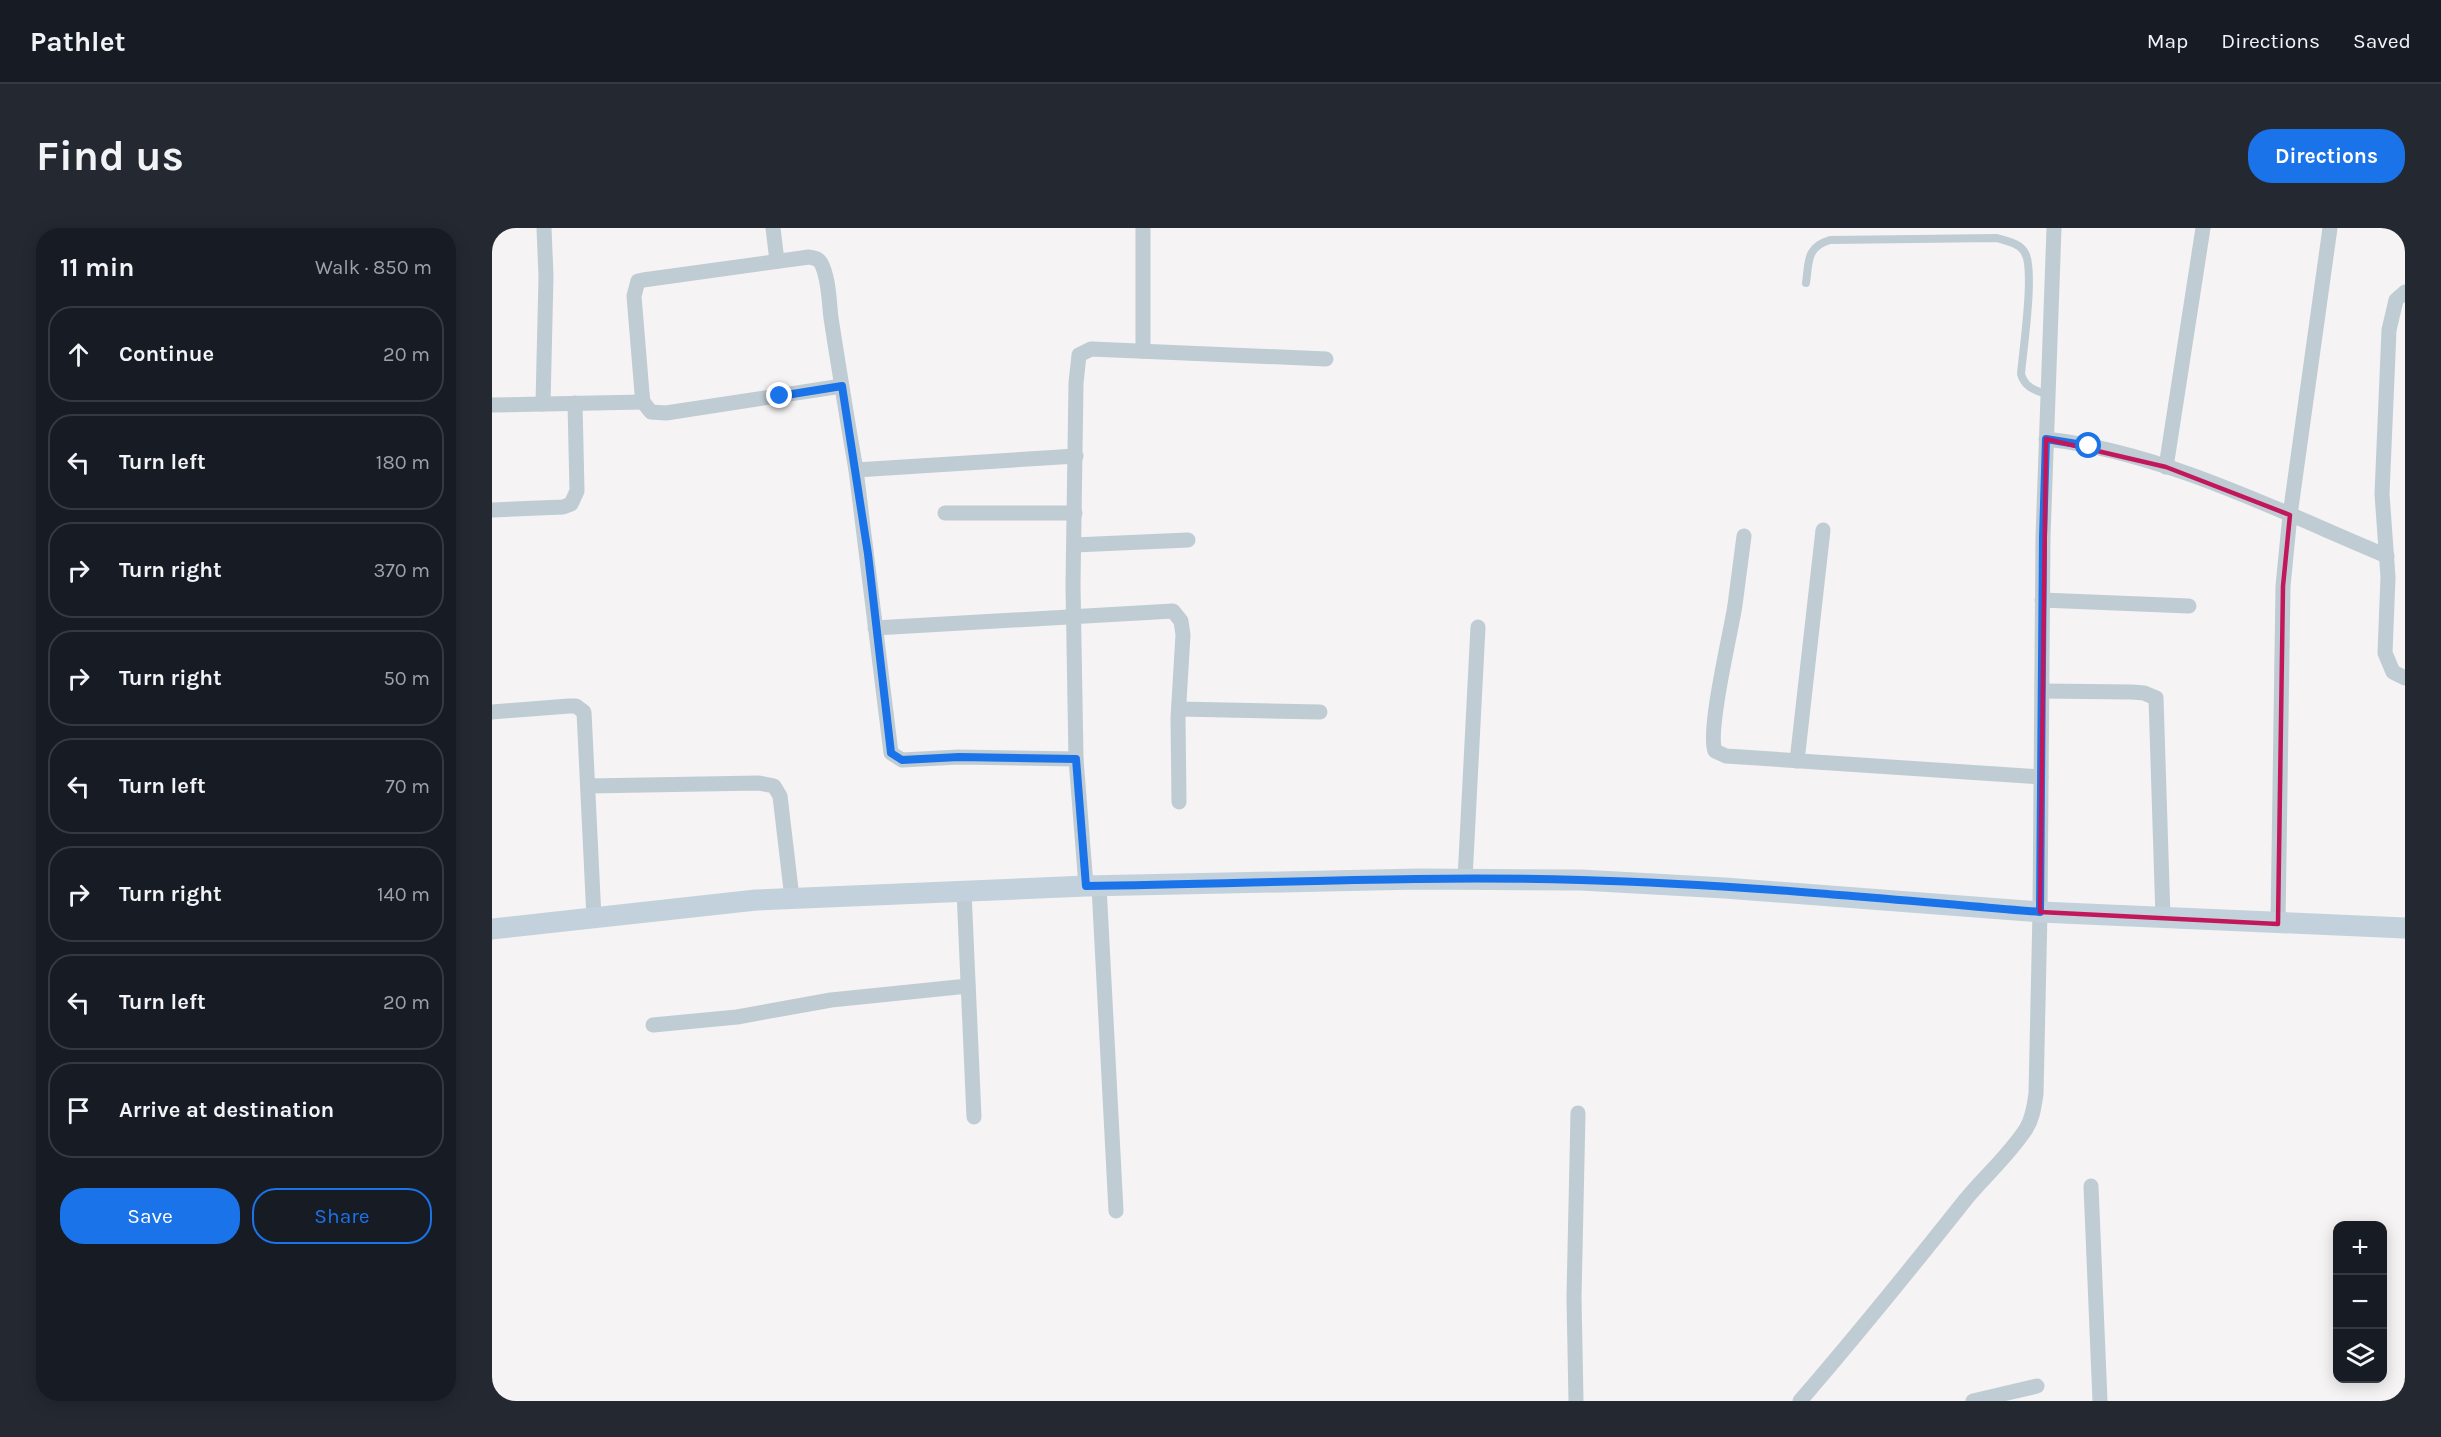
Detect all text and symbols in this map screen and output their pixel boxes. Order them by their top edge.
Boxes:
text: Pathlet [30,25,126,58]
text: Map [2147,29,2188,53]
text: Directions [2221,29,2320,53]
text: Saved [2353,29,2411,53]
button: Directions [2248,129,2405,183]
text: Find us [36,131,184,181]
text: 11 min [60,252,135,283]
text: Walk · 850 m [315,256,432,279]
icon: ahead [62,338,95,371]
text: Continue [119,341,214,367]
text: 20 m [383,343,430,366]
route end [766,382,792,408]
route start [2075,432,2101,458]
icon: left [62,446,95,479]
text: Turn left [119,449,206,475]
text: 180 m [376,451,430,474]
icon: right [62,554,95,587]
text: Turn right [119,557,222,583]
text: 370 m [373,559,430,582]
icon: right [62,662,95,695]
text: Turn right [119,665,222,691]
text: 50 m [383,667,430,690]
icon: left [62,770,95,803]
text: Turn left [119,773,206,799]
text: 70 m [385,775,430,798]
icon: right [62,878,95,911]
text: Turn right [119,881,222,907]
text: 140 m [377,883,430,906]
icon: left [62,986,95,1019]
text: Turn left [119,989,206,1015]
text: 20 m [383,991,430,1014]
icon: arrive [62,1094,95,1127]
text: Arrive at destination [119,1097,334,1123]
button: Save [60,1188,240,1244]
button: Share [252,1188,432,1244]
map controls [2333,1221,2387,1383]
button: + [2333,1221,2387,1275]
button: − [2333,1275,2387,1329]
button: layers [2333,1329,2387,1383]

